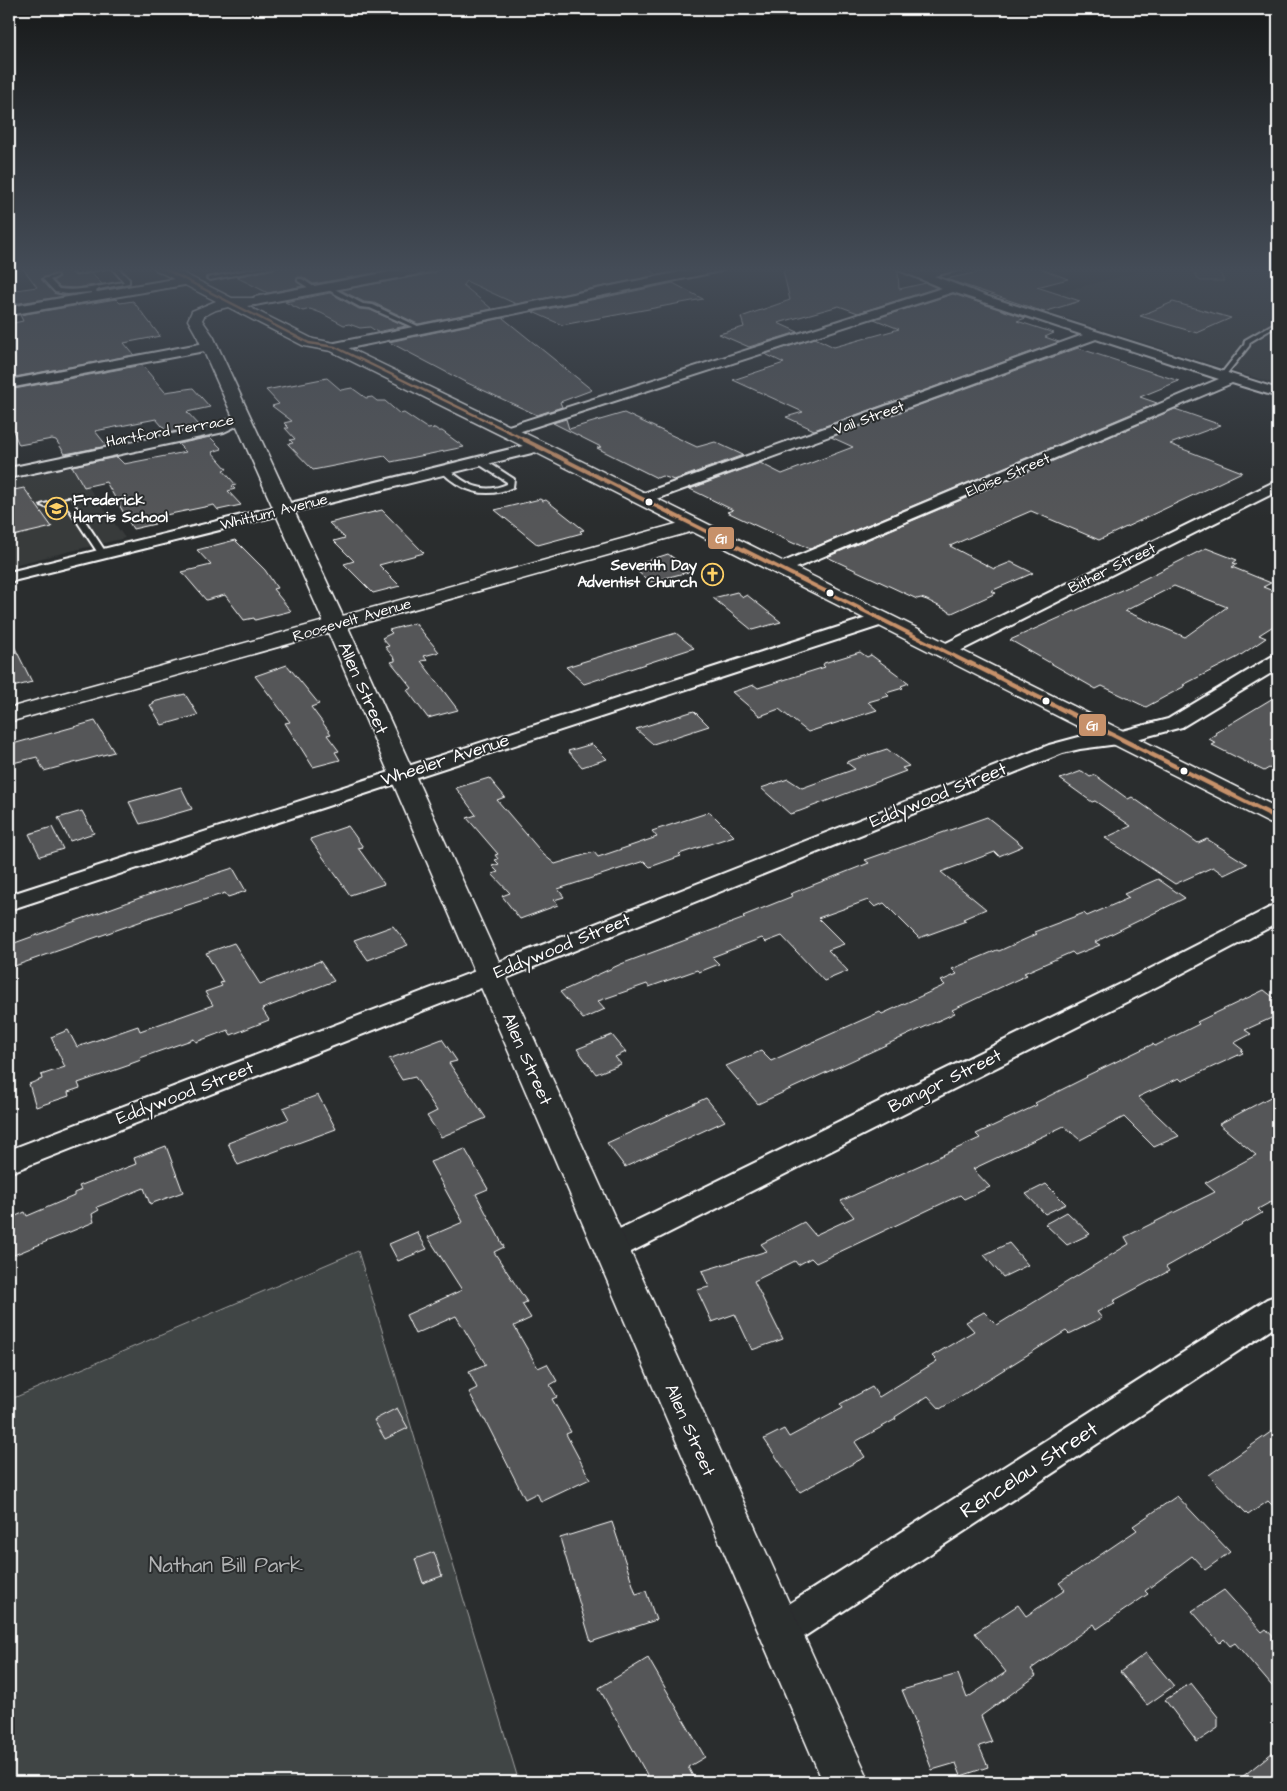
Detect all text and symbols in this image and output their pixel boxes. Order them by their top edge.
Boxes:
street label: Vail Street [831,395,907,441]
street label: Hartford Terrace [104,409,236,453]
street label: Eloise Street [963,448,1053,502]
street label: Whittum Avenue [218,489,330,535]
place label: Frederick Harris School [73,490,169,528]
school or university icon: Frederick Harris School [45,497,69,521]
unlabelled marker [644,497,654,507]
line badge: G1 [707,526,735,550]
text: G1 [715,529,727,549]
street label: Bither Street [1065,538,1159,598]
place label: Seventh Day Adventist Church [578,555,698,593]
church icon: Seventh Day Adventist Church [701,562,725,586]
unlabelled marker [825,588,835,598]
street label: Roosevelt Avenue [290,593,414,647]
street label: Allen Street [332,638,395,739]
unlabelled marker [1041,696,1051,706]
line badge: G1 [1078,713,1107,737]
text: G1 [1086,716,1098,736]
street label: Wheeler Avenue [378,727,513,793]
street label: Eddywood Street [866,756,1011,835]
unlabelled marker [1179,766,1189,776]
street label: Eddywood Street [490,907,635,986]
street label: Allen Street [496,1009,559,1110]
street label: Bangor Street [884,1042,1007,1120]
street label: Eddywood Street [112,1055,259,1132]
street label: Allen Street [659,1380,722,1481]
street label: Rencelau Street [954,1414,1104,1526]
park label: Nathan Bill Park [149,1551,303,1580]

